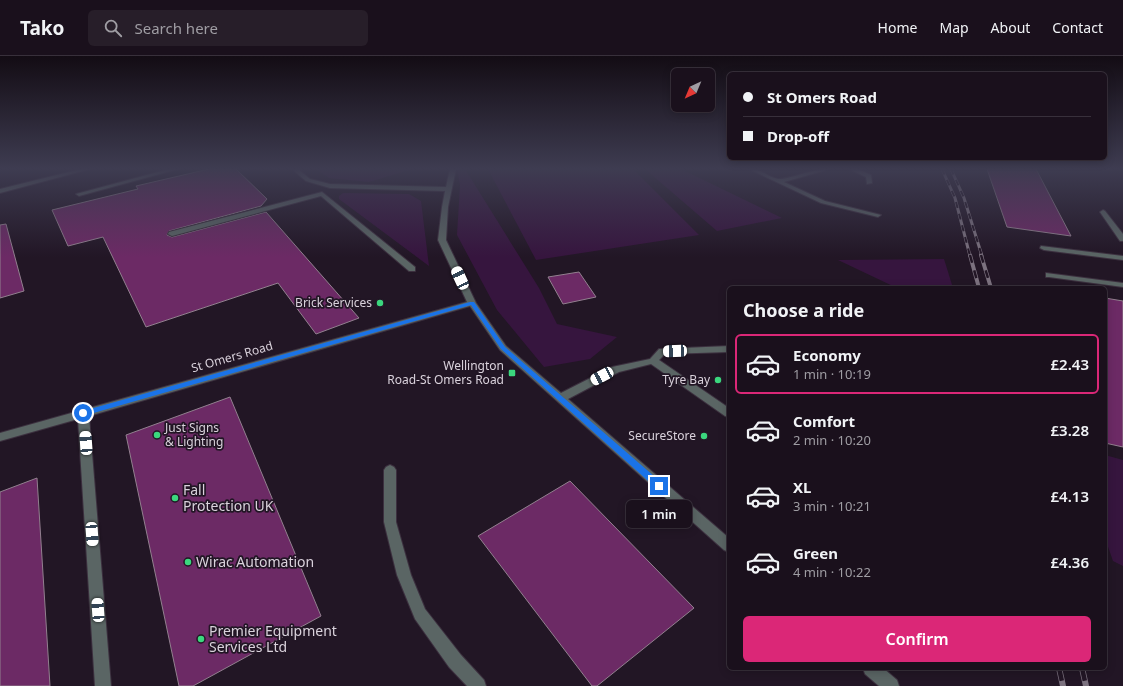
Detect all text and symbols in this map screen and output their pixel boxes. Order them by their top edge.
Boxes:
search box [88,10,368,46]
text: Tako [20,15,64,41]
icon: search [102,17,124,39]
text: Search here [134,18,218,38]
text: Home [878,18,917,37]
text: Map [939,18,969,37]
text: About [991,18,1030,37]
text: Contact [1052,18,1103,37]
north arrow [671,68,715,112]
map controls [671,68,715,112]
text: St Omers Road [767,87,877,107]
text: Drop-off [767,126,829,146]
car [449,265,471,291]
place label: Brick Services [295,294,372,311]
marker: Brick Services [375,298,385,308]
text: Choose a ride [743,298,864,322]
street label: St Omers Road [189,337,275,376]
car [663,345,687,357]
text: Economy [793,345,861,365]
icon: car [745,346,781,382]
text: £2.43 [1051,354,1089,374]
place label: Wellington Road-St Omers Road [387,357,504,388]
car [589,365,615,387]
text: 1 min · 10:19 [793,365,871,383]
marker: Wellington Road-St Omers Road [507,368,517,378]
place label: Tyre Bay [662,371,711,388]
marker: Tyre Bay [713,375,723,385]
route start [74,404,92,422]
text: Comfort [793,411,855,431]
icon: car [745,412,781,448]
place label: Just Signs & Lighting [164,419,223,450]
text: £3.28 [1051,420,1089,440]
place label: SecureStore [628,427,696,444]
marker: Just Signs & Lighting [152,430,162,440]
car [79,431,93,455]
marker: SecureStore [699,431,709,441]
text: 2 min · 10:20 [793,431,871,449]
route end [650,477,668,495]
text: XL [793,477,811,497]
icon: car [745,478,781,514]
place label: Fall Protection UK [183,480,274,515]
text: £4.13 [1051,486,1089,506]
marker: Fall Protection UK [170,493,180,503]
text: 3 min · 10:21 [793,497,871,515]
callout: 1 min [626,500,692,528]
text: 1 min [641,505,677,523]
car [85,522,99,546]
text: Green [793,543,838,563]
icon: car [745,544,781,580]
place label: Wirac Automation [196,552,314,571]
text: £4.36 [1051,552,1089,572]
marker: Wirac Automation [183,557,193,567]
text: 4 min · 10:22 [793,563,871,581]
car [91,598,105,622]
button: Confirm [743,616,1091,662]
place label: Premier Equipment Services Ltd [209,621,337,656]
marker: Premier Equipment Services Ltd [196,634,206,644]

